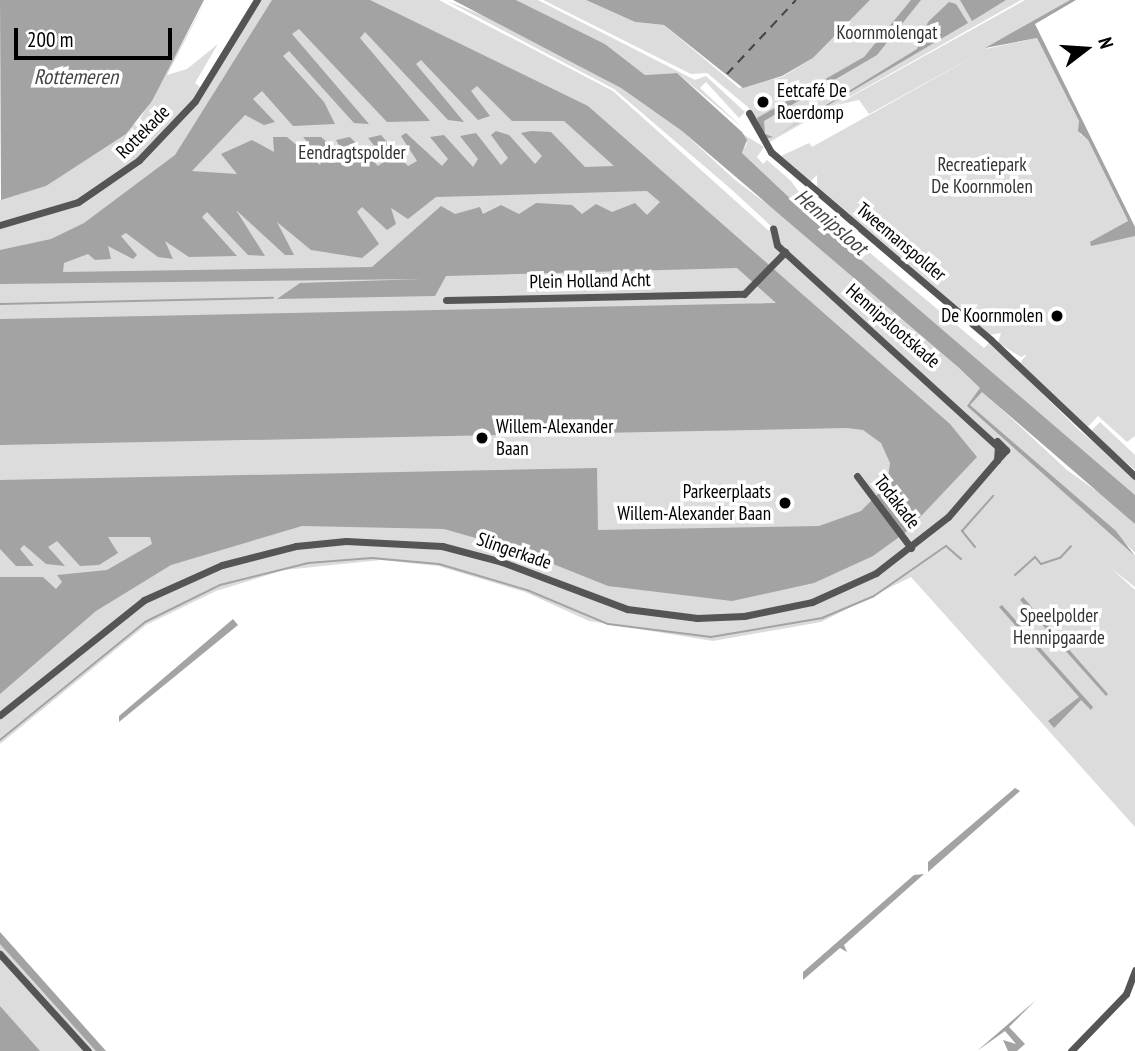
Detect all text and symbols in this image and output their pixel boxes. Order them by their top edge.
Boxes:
scale bar [18,14,175,58]
north arrow [1051,14,1121,84]
park label: Koornmolengat [837,22,937,44]
text: 200 m [27,26,73,53]
text: N [1093,34,1119,51]
water label: Rottemeren [34,64,118,90]
place label: Eetcafé De Roerdomp [777,80,847,124]
marker: Eetcafé De Roerdomp [755,94,771,110]
street label: Rottekade [112,101,174,163]
park label: Eendragtspolder [298,142,406,164]
park label: Recreatiepark De Koornmolen [931,154,1033,198]
water label: Hennipsloot [790,184,872,260]
street label: Tweemanspolder [852,198,950,286]
street label: Plein Holland Acht [529,269,651,293]
street label: Hennipslootskade [841,279,945,373]
place label: De Koornmolen [941,305,1043,327]
marker: De Koornmolen [1049,308,1065,324]
place label: Willem-Alexander Baan [496,416,613,460]
marker: Willem-Alexander Baan [474,430,490,446]
street label: Todakade [869,471,925,533]
place label: Parkeerplaats Willem-Alexander Baan [617,481,771,525]
marker: Parkeerplaats Willem-Alexander Baan [777,495,793,511]
street label: Slingerkade [474,528,554,574]
park label: Speelpolder Hennipgaarde [1013,605,1105,649]

